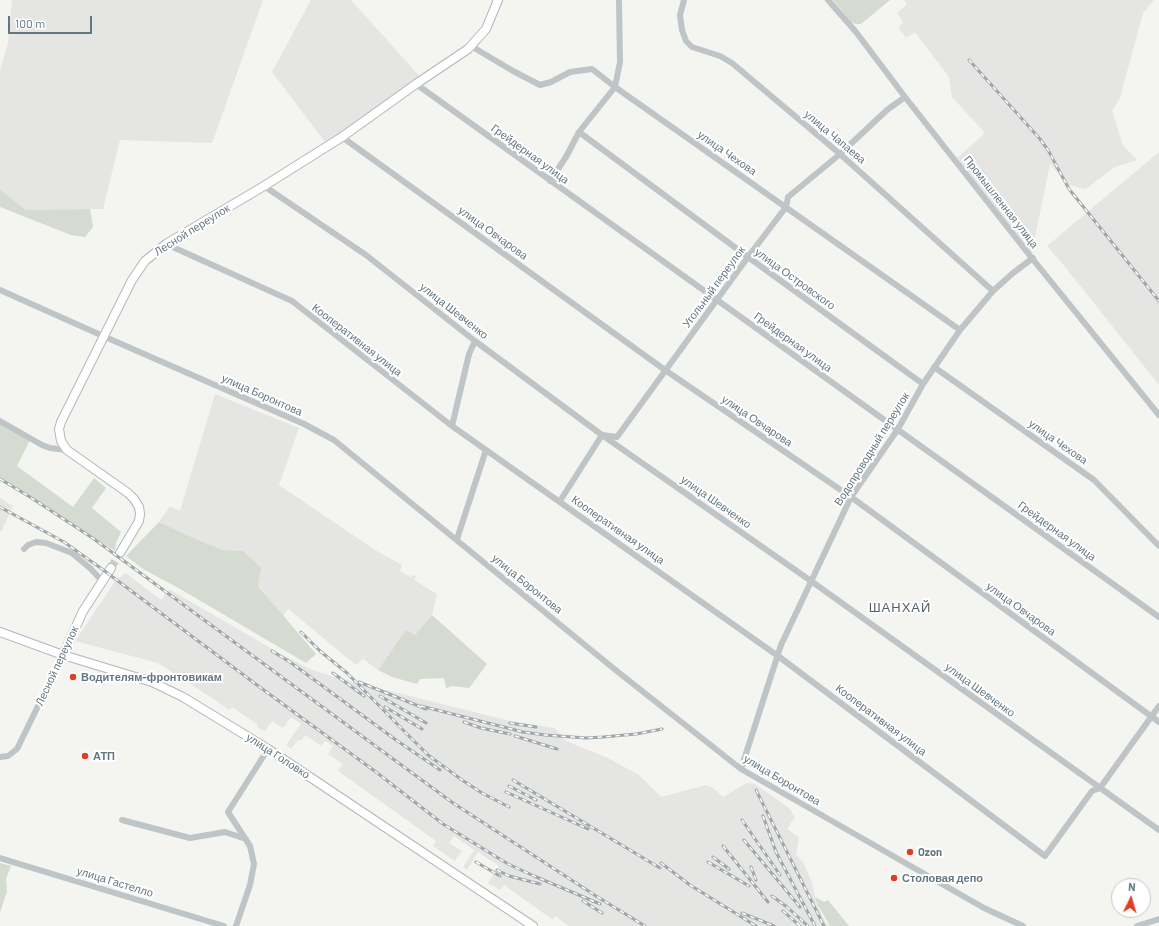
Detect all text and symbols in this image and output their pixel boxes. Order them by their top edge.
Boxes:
scale bar [10,8,94,34]
text: 100 m [15,16,45,30]
street label: улица Чапаева [802,108,868,166]
street label: Грейдерная улица [489,121,571,187]
street label: улица Чехова [695,128,759,178]
street label: Промышленная улица [961,153,1041,251]
street label: Лесной переулок [152,202,232,258]
street label: улица Овчарова [456,203,530,263]
street label: Угольный переулок [680,244,748,330]
street label: улица Островского [752,245,838,313]
street label: улица Шевченко [417,280,491,342]
street label: Кооперативная улица [309,301,405,379]
street label: Грейдерная улица [752,309,834,375]
street label: улица Боронтова [220,371,304,419]
street label: Водопроводный переулок [832,390,912,508]
street label: улица Овчарова [719,393,795,449]
street label: улица Чехова [1026,417,1090,467]
street label: улица Шевченко [678,473,754,531]
street label: Кооперативная улица [569,493,667,567]
street label: Грейдерная улица [1016,498,1098,564]
street label: улица Боронтова [489,552,565,616]
street label: улица Овчарова [984,579,1058,639]
district label: ШАНХАЙ [869,600,931,616]
street label: Лесной переулок [33,624,81,708]
street label: улица Шевченко [943,660,1017,720]
place label: Водителям-фронтовикам [81,670,222,684]
marker: Водителям-фронтовикам [68,672,78,682]
street label: Кооперативная улица [833,682,929,758]
street label: улица Головко [244,731,312,781]
place label: АТП [93,749,115,763]
marker: АТП [80,751,90,761]
street label: улица Боронтова [741,752,823,808]
place label: Ozon [918,845,942,859]
marker: Ozon [905,847,915,857]
street label: улица Гастелло [75,864,155,900]
place label: Столовая депо [902,871,983,885]
marker: Столовая депо [889,873,899,883]
north arrow [1111,878,1151,918]
text: N [1128,880,1136,893]

